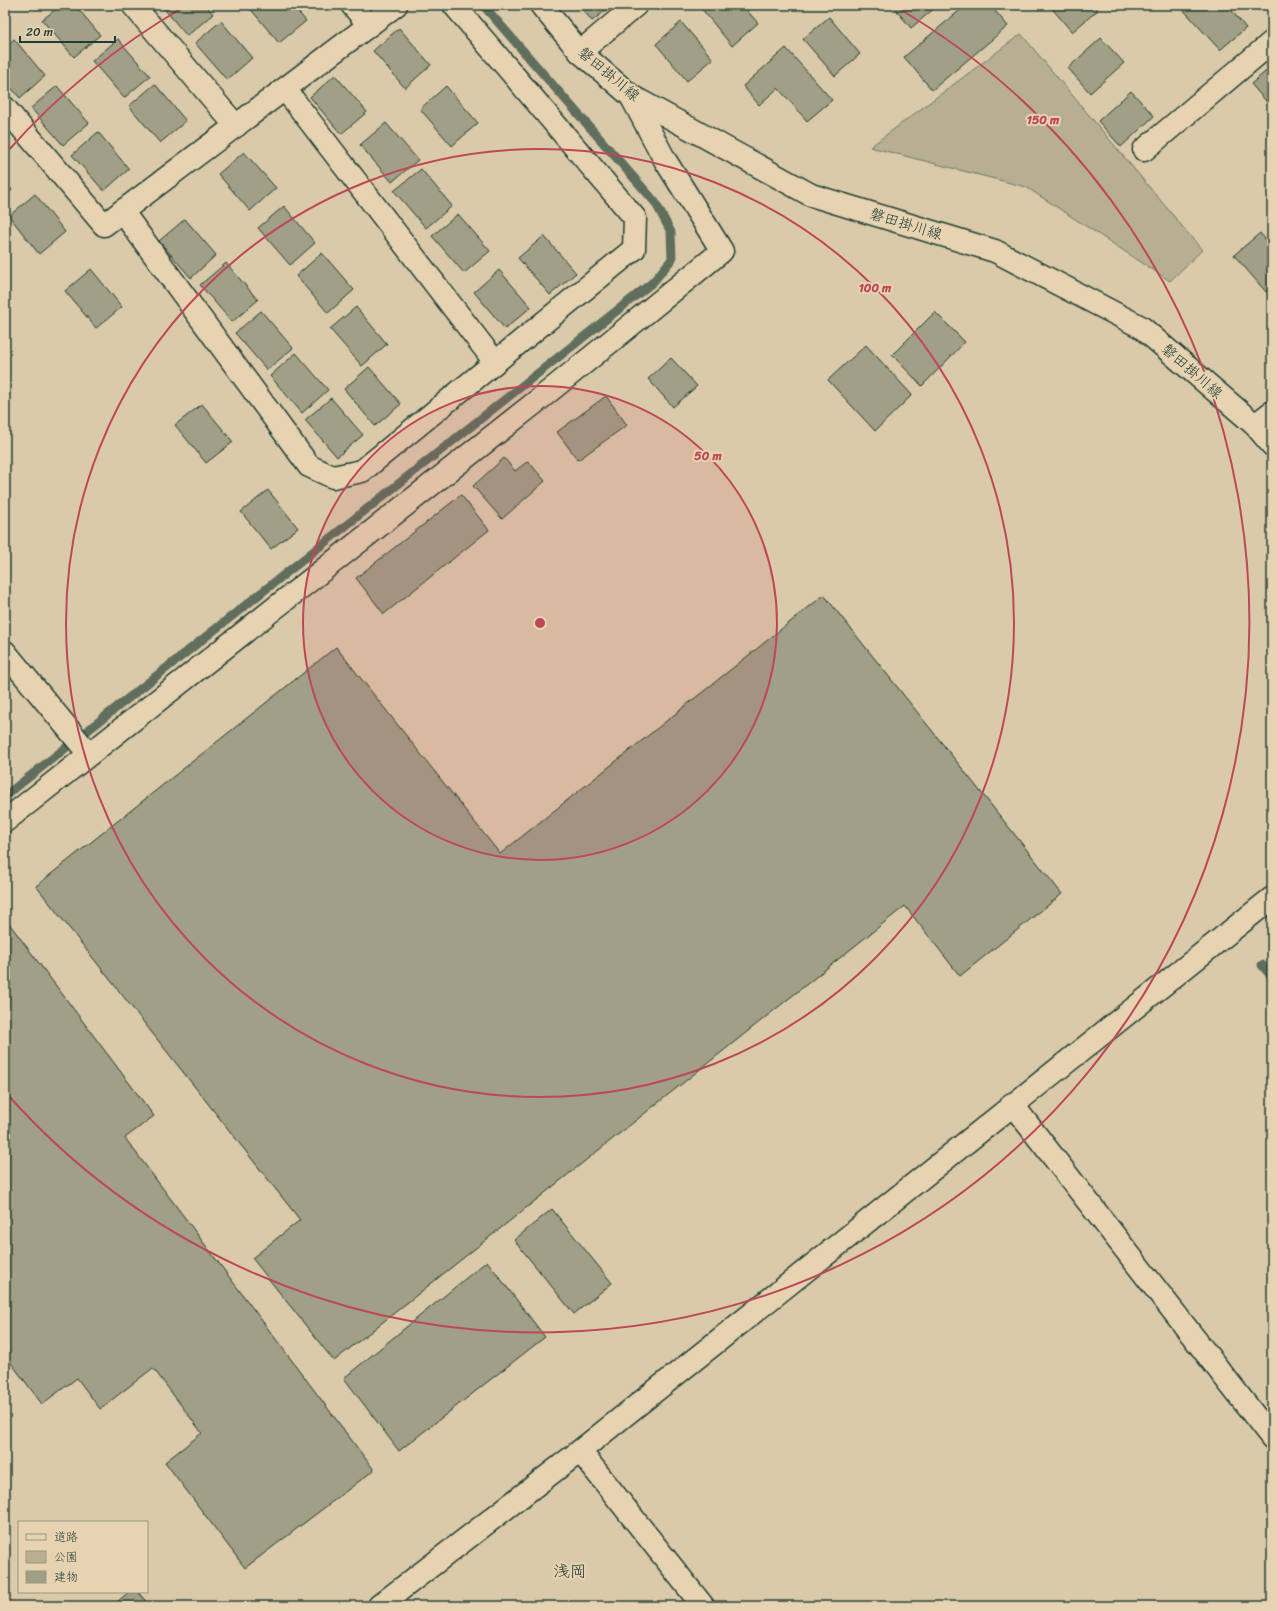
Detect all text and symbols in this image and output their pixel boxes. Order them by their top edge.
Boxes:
scale bar [20,18,115,44]
text: 20 m [26,21,53,43]
street label: 磐田掛川線 [572,40,646,108]
text: 150 m [1027,109,1060,131]
street label: 磐田掛川線 [866,201,946,247]
text: 100 m [859,277,892,299]
street label: 磐田掛川線 [1155,337,1229,405]
text: 50 m [694,445,722,467]
centre of rings [533,616,547,630]
legend [18,1521,148,1593]
text: 道路 [54,1526,78,1548]
text: 公園 [54,1546,78,1568]
district label: 浅岡 [553,1556,587,1586]
text: 建物 [54,1566,78,1588]

